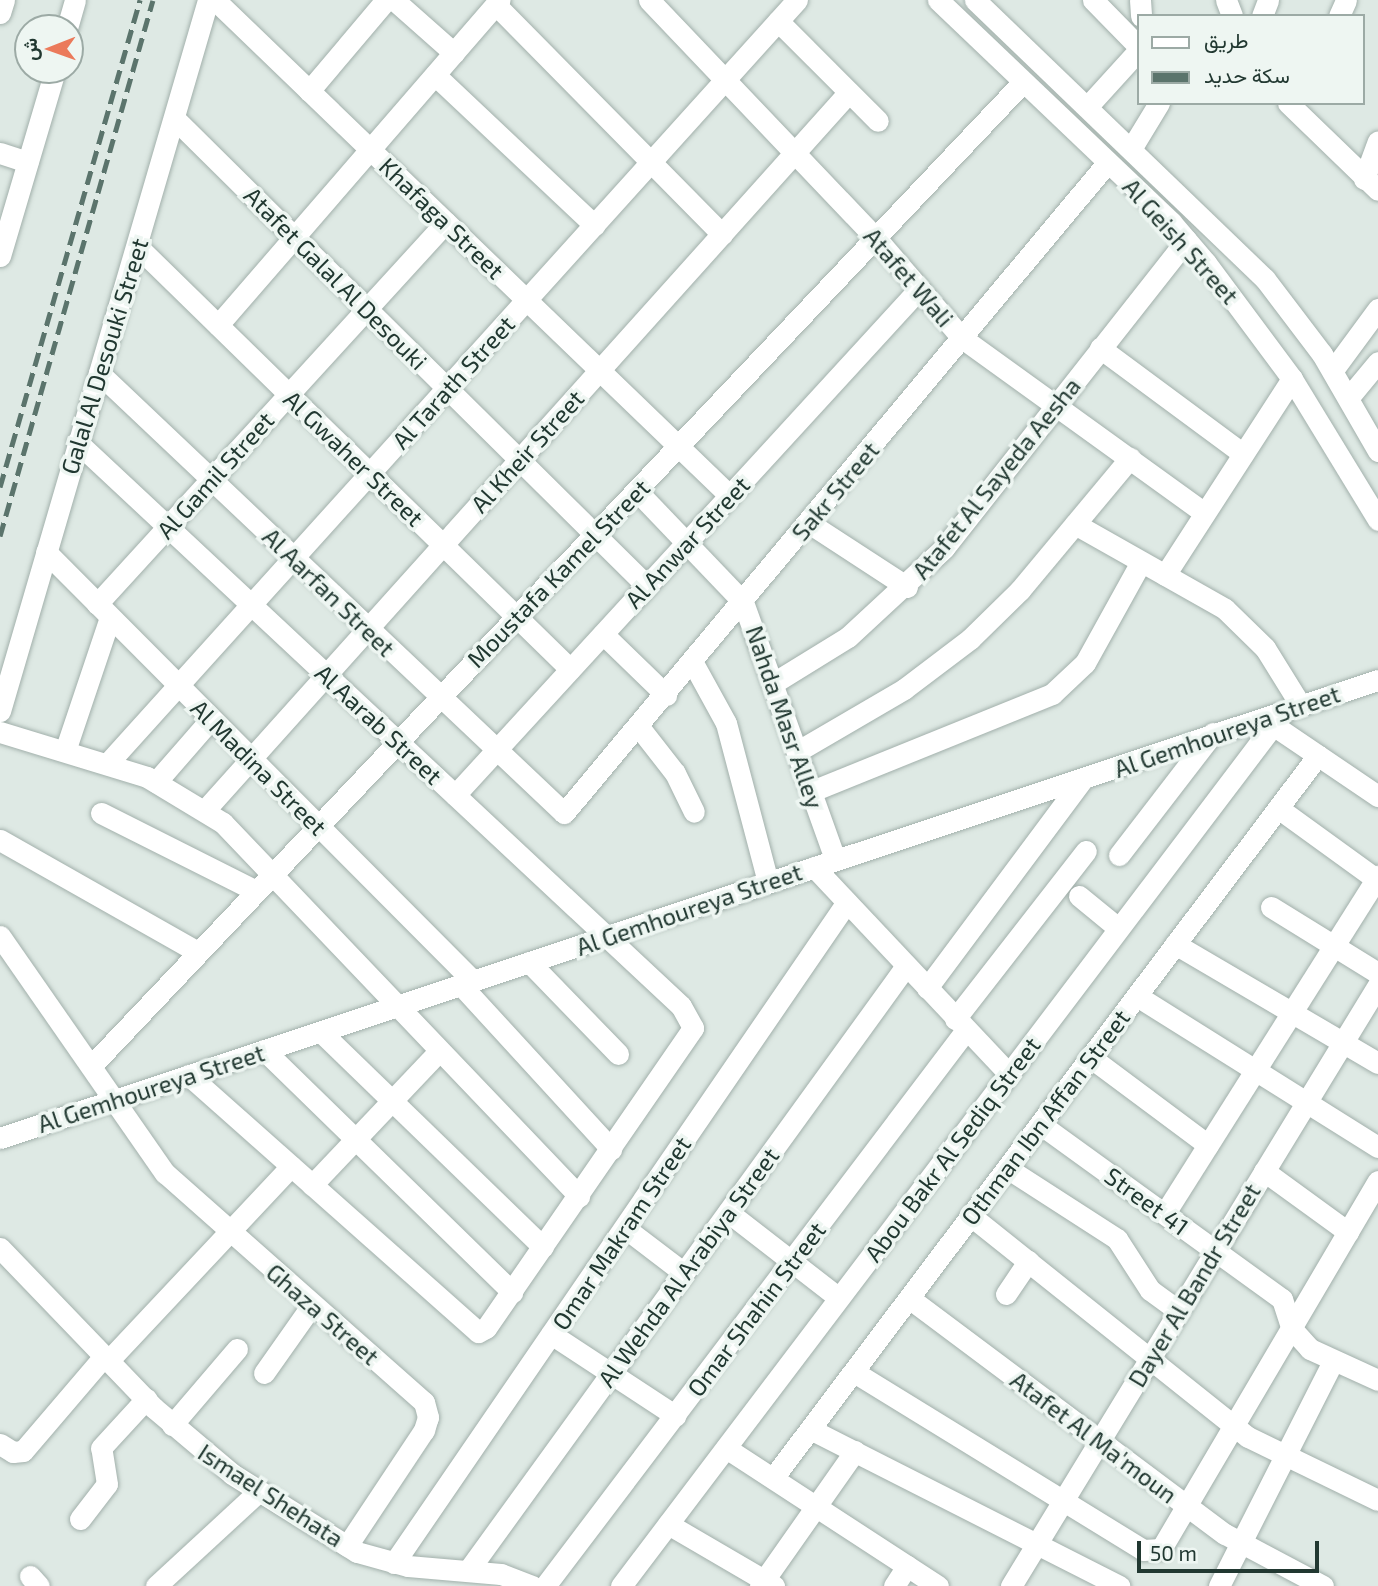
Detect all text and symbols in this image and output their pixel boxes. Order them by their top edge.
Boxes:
north arrow [14,14,84,84]
legend [1136,14,1364,105]
text: طريق [1204,27,1249,52]
text: ش [18,38,41,61]
text: سكة حديد [1204,62,1290,87]
street label: Khafaga Street [374,151,510,285]
street label: Al Geish Street [1117,172,1245,310]
street label: Atafet Galal Al Desouki [238,180,434,376]
street label: Atafet Wali [858,222,960,332]
street label: Galal Al Desouki Street [54,234,154,478]
street label: Al Tarath Street [385,309,521,455]
street label: Atafet Al Sayeda Aesha [905,371,1087,585]
street label: Al Kheir Street [464,383,590,519]
street label: Al Gwaher Street [278,384,430,532]
street label: Al Gamil Street [150,405,280,545]
street label: Sakr Street [785,436,885,546]
street label: Al Anwar Street [618,470,756,614]
street label: Moustafa Kamel Street [460,473,656,673]
street label: Al Aarfan Street [257,521,401,663]
street label: Nahda Masr Alley [740,621,830,813]
street label: Al Aarab Street [309,658,449,790]
street label: Al Gemhoureya Street [1110,679,1344,783]
street label: Al Madina Street [185,693,333,841]
street label: Al Gemhoureya Street [572,857,806,961]
street label: Othman Ibn Affan Street [954,1003,1136,1231]
street label: Abou Bakr Al Sediq Street [858,1030,1046,1268]
street label: Al Gemhoureya Street [34,1038,268,1138]
street label: Omar Makram Street [545,1131,697,1335]
street label: Al Wehda Al Arabiya Street [591,1141,785,1393]
street label: Street 41 [1100,1161,1194,1241]
street label: Dayer Al Bandr Street [1121,1177,1267,1393]
street label: Omar Shahin Street [681,1216,831,1402]
street label: Ghaza Street [261,1257,385,1371]
street label: Atafet Al Ma'moun [1005,1365,1183,1509]
street label: Ismael Shehata [193,1437,349,1553]
scale bar [1140,1526,1322,1570]
text: 50 m [1150,1540,1197,1565]

